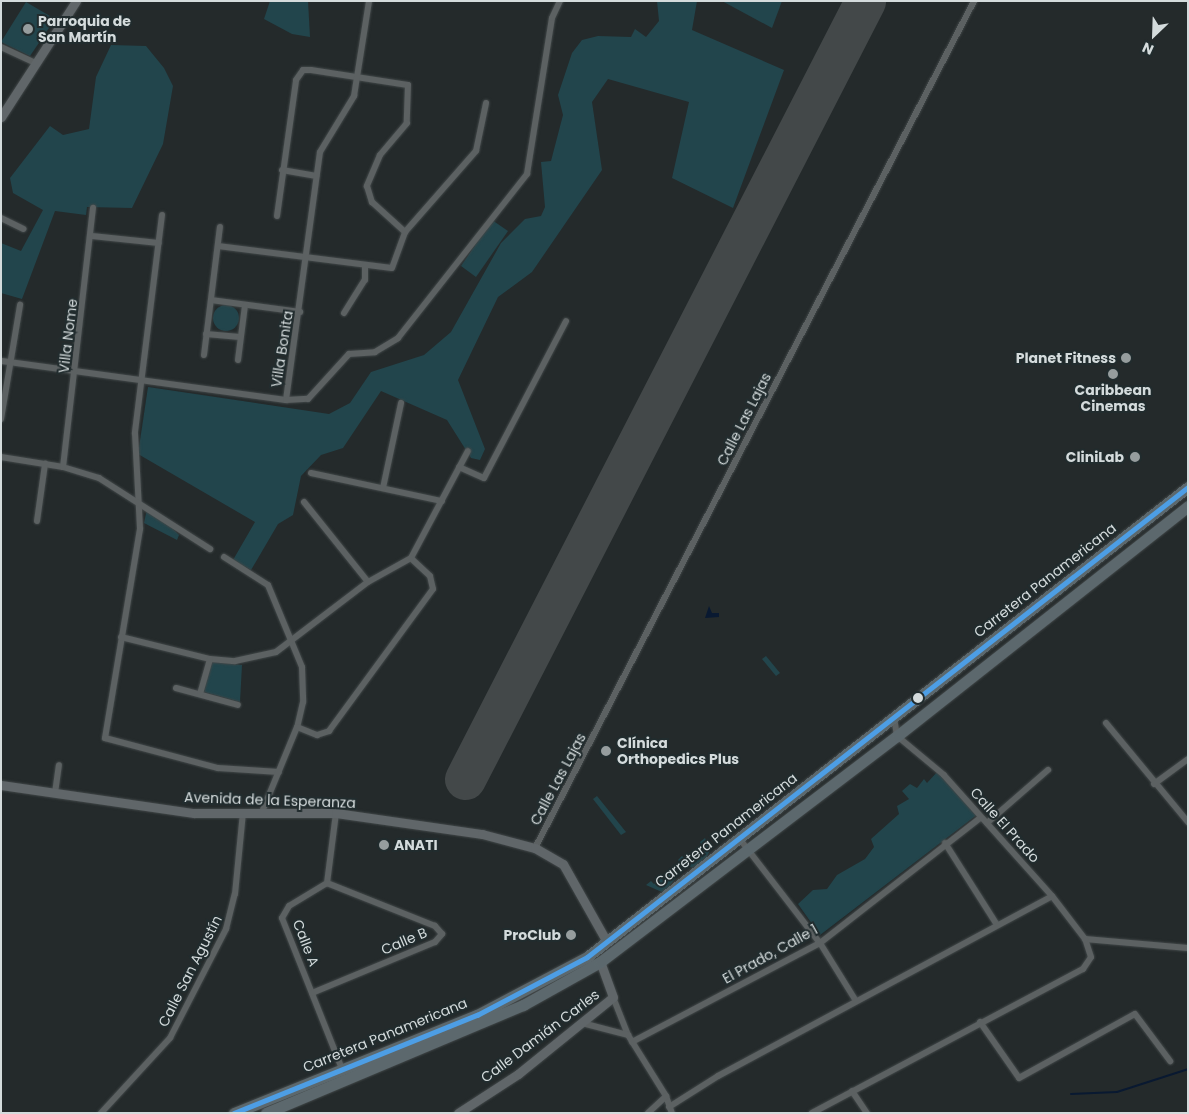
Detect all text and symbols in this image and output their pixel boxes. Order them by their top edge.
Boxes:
north arrow [1129,10,1179,60]
place label: Parroquia de San Martín [38,13,131,46]
marker: Parroquia de San Martín [22,23,34,35]
text: N [1139,37,1157,60]
street label: Villa Nome [55,298,81,374]
street label: Villa Bonita [268,309,296,389]
place label: Planet Fitness [1016,350,1116,366]
marker: Planet Fitness [1120,352,1132,364]
marker: Caribbean Cinemas [1107,368,1119,380]
street label: Calle Las Lajas [713,370,775,468]
place label: Caribbean Cinemas [1075,382,1151,414]
place label: CliniLab [1066,449,1124,465]
marker: CliniLab [1128,450,1142,464]
street label: Carretera Panamericana [971,519,1119,641]
unlabelled marker [913,693,923,703]
street label: Calle Las Lajas [527,730,589,828]
place label: Clínica Orthopedics Plus [617,735,739,768]
marker: Clínica Orthopedics Plus [599,744,613,758]
street label: Carretera Panamericana [652,769,800,891]
street label: Calle El Prado [967,784,1043,866]
street label: Avenida de la Esperanza [184,789,356,811]
place label: ANATI [394,837,438,853]
marker: ANATI [378,839,390,851]
street label: Calle San Agustín [155,913,225,1029]
street label: Calle A [289,917,323,969]
street label: El Prado, Calle 1 [720,921,820,987]
street label: Calle B [379,924,429,958]
place label: ProClub [504,927,561,943]
marker: ProClub [565,929,577,941]
street label: Calle Damián Carles [477,986,603,1086]
street label: Carretera Panamericana [300,994,470,1076]

